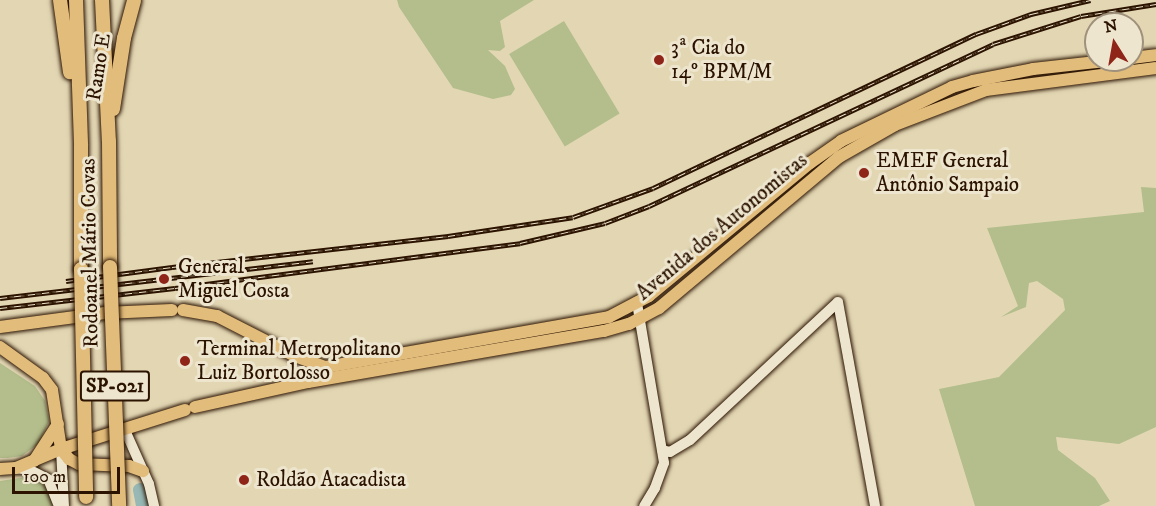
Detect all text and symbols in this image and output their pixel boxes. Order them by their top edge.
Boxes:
north arrow [1084,12,1144,72]
text: N [1103,15,1119,37]
street label: Ramo E [81,31,117,103]
place label: 3ª Cia do 14º BPM/M [671,35,772,85]
marker: 3ª Cia do 14º BPM/M [652,53,666,67]
street label: Avenida dos Autonomistas [631,148,813,306]
place label: EMEF General Antônio Sampaio [876,148,1019,198]
street label: Rodoanel Mário Covas [76,158,104,348]
marker: EMEF General Antônio Sampaio [857,166,871,180]
place label: General Miguel Costa [178,254,289,304]
marker: General Miguel Costa [155,270,173,288]
place label: Terminal Metropolitano Luiz Bortolosso [197,336,401,386]
marker: Terminal Metropolitano Luiz Bortolosso [178,354,192,368]
road number: SP-021 [79,369,151,403]
scale bar [15,455,123,493]
text: 100 m [23,466,66,488]
place label: Roldão Atacadista [256,467,406,493]
marker: Roldão Atacadista [237,473,251,487]

